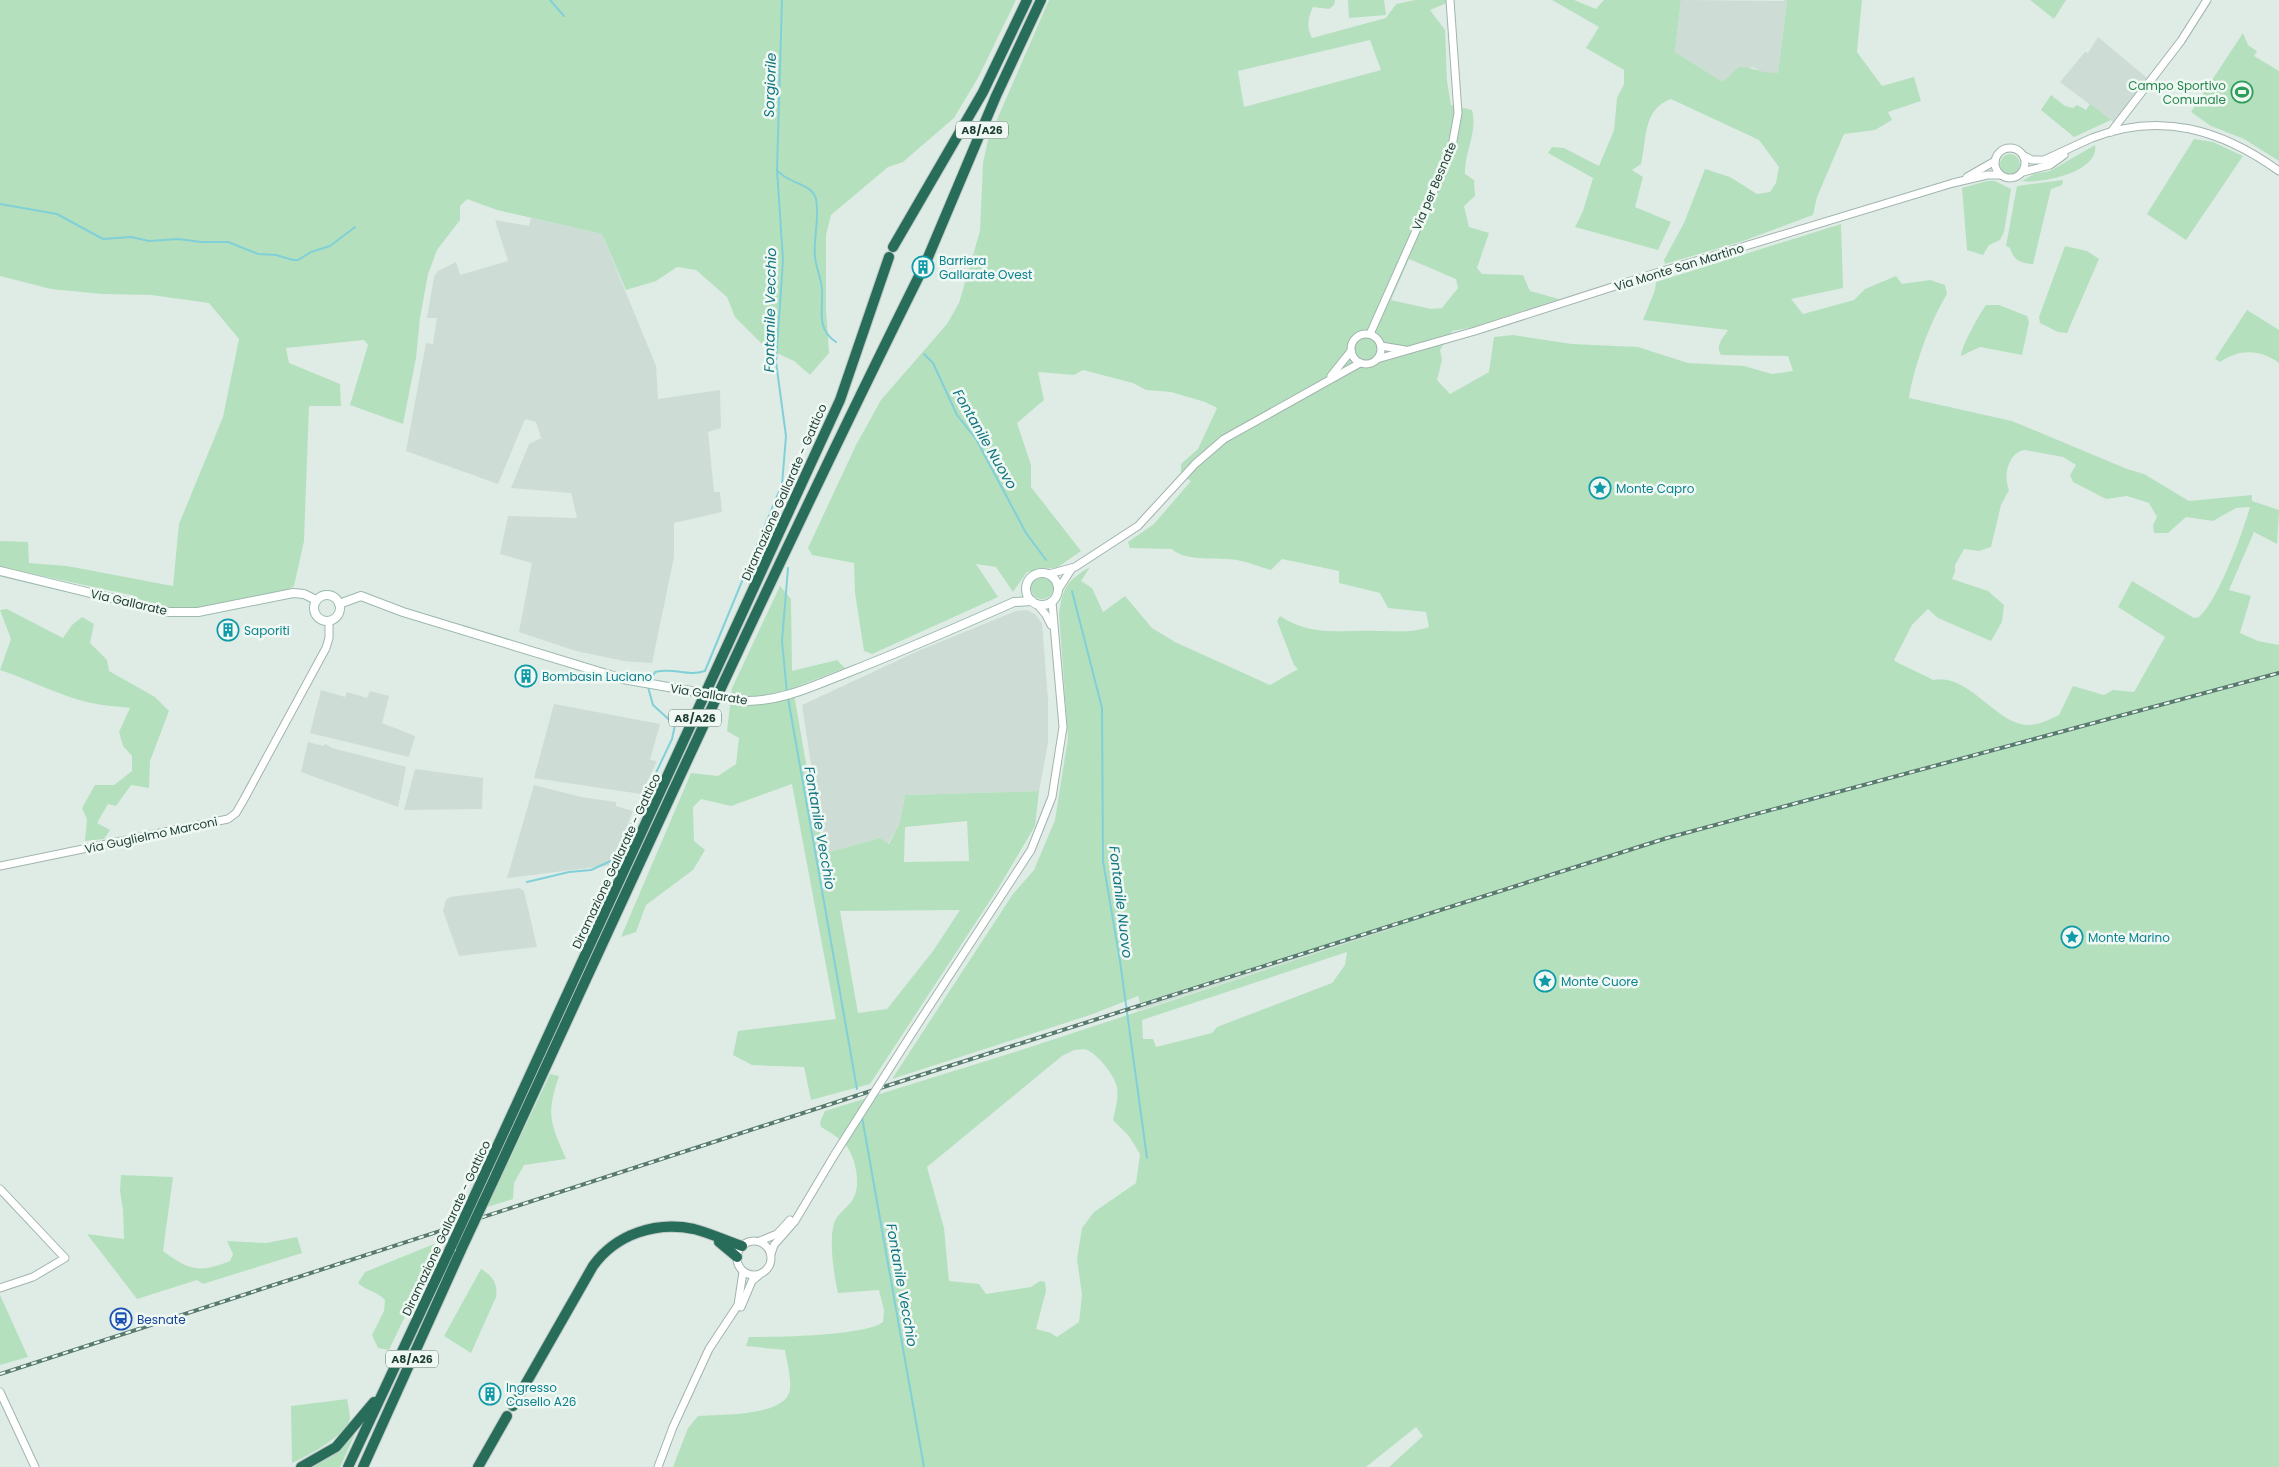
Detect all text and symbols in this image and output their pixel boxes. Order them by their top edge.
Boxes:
water label: Sorgiorile [759,52,781,118]
place label: Campo Sportivo Comunale [2128,77,2226,108]
sports icon: Campo Sportivo Comunale [2230,80,2254,104]
road number: A8/A26 [956,122,1008,138]
street label: Via per Besnate [1408,139,1460,233]
street label: Via Monte San Martino [1612,239,1746,295]
water label: Fontanile Vecchio [759,247,781,373]
place label: Barriera Gallarate Ovest [939,252,1032,283]
building icon: Barriera Gallarate Ovest [911,255,935,279]
water label: Fontanile Nuovo [948,385,1022,493]
street label: Diramazione Gallarate - Gattico [737,401,831,583]
place icon: Monte Capro [1588,476,1612,500]
place label: Monte Capro [1616,480,1695,497]
street label: Via Gallarate [89,585,169,619]
building icon: Saporiti [216,618,240,642]
place label: Saporiti [244,622,290,639]
building icon: Bombasin Luciano [514,664,538,688]
place label: Bombasin Luciano [542,668,653,685]
street label: Via Gallarate [669,679,749,709]
road number: A8/A26 [669,710,721,726]
water label: Fontanile Vecchio [799,765,841,891]
street label: Diramazione Gallarate - Gattico [568,770,664,952]
street label: Via Guglielmo Marconi [83,813,219,857]
water label: Fontanile Nuovo [1104,845,1138,959]
place icon: Monte Marino [2060,925,2084,949]
place label: Monte Marino [2088,929,2170,946]
place icon: Monte Cuore [1533,969,1557,993]
place label: Monte Cuore [1561,973,1638,990]
street label: Diramazione Gallarate - Gattico [398,1137,494,1319]
water label: Fontanile Vecchio [881,1222,923,1348]
station icon: Besnate [109,1307,133,1331]
place label: Besnate [137,1311,186,1328]
road number: A8/A26 [386,1350,438,1368]
place label: Ingresso Casello A26 [506,1379,576,1410]
building icon: Ingresso Casello A26 [478,1382,502,1406]

